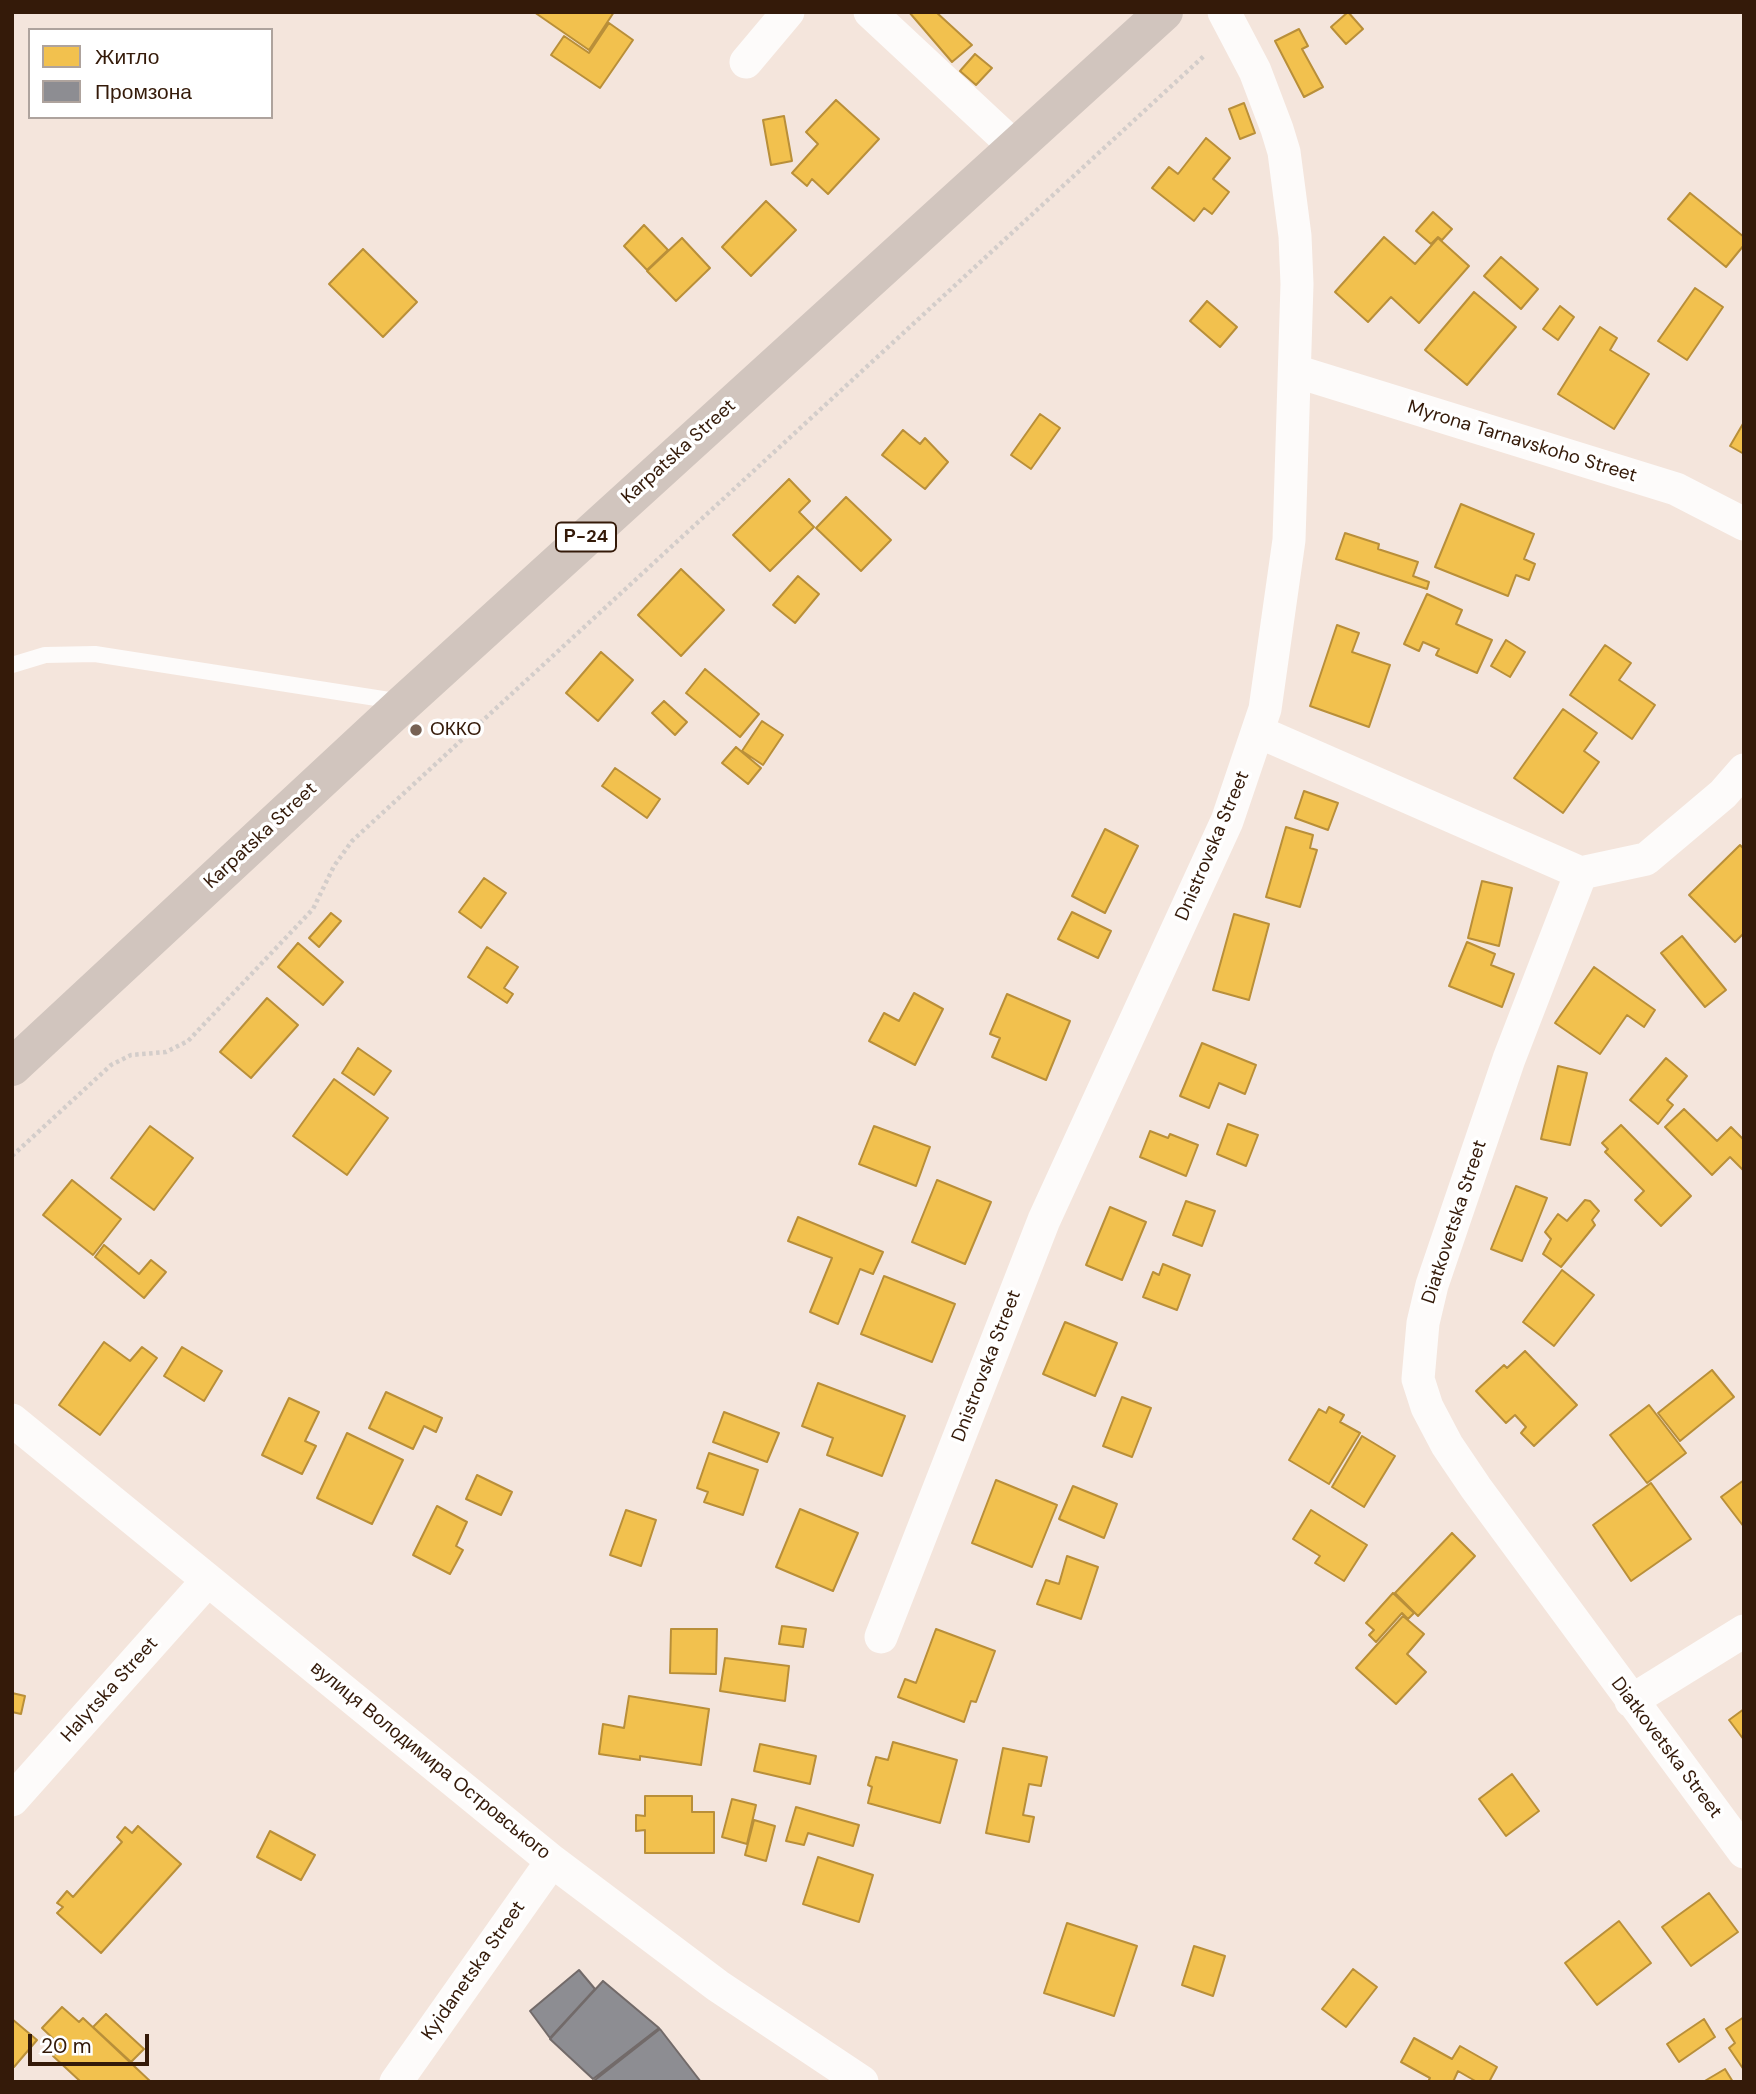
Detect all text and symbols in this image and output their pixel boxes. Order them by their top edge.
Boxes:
legend [28,28,273,119]
text: Житло [95,43,159,71]
text: Промзона [95,78,192,106]
street label: Karpatska Street [617,395,741,509]
street label: Myrona Tarnavskoho Street [1405,396,1639,488]
road number: Р-24 [556,522,616,552]
place label: ОККО [430,719,481,741]
marker: ОККО [408,722,424,738]
street label: Dnistrovska Street [1171,768,1255,924]
street label: Karpatska Street [200,778,322,894]
street label: Diatkovetska Street [1418,1137,1492,1307]
street label: Dnistrovska Street [948,1287,1026,1445]
street label: Halytska Street [57,1633,163,1747]
street label: вулиця Володимира Островського [305,1657,555,1865]
street label: Diatkovetska Street [1606,1673,1726,1823]
street label: Kyidanetska Street [417,1897,531,2045]
scale bar [32,2021,152,2064]
text: 20 m [41,2032,92,2060]

